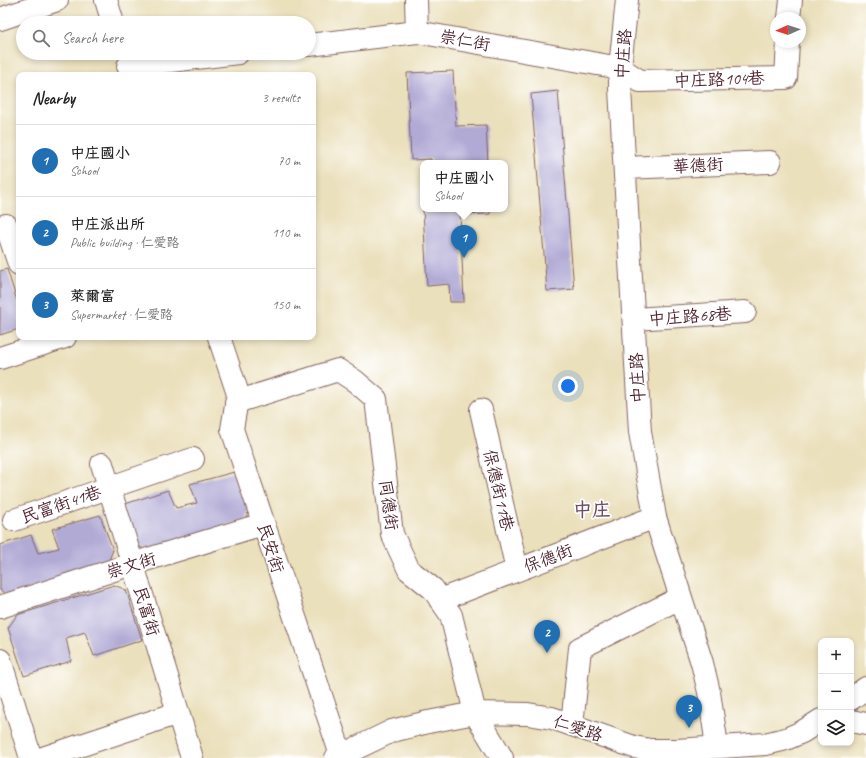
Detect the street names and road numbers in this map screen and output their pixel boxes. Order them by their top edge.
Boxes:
street label: 崇仁街 [438,26,492,55]
street label: 中庄路 [611,28,636,80]
street label: 中庄路104巷 [673,67,766,92]
street label: 華德街 [672,154,724,177]
street label: 中庄路68巷 [648,303,733,330]
street label: 中庄路 [626,352,649,404]
street label: 保德街11巷 [479,447,518,534]
street label: 同德街 [375,478,402,532]
street label: 民富街41巷 [18,481,105,528]
street label: 民安街 [253,521,288,576]
street label: 保德街 [521,540,576,577]
street label: 崇文街 [104,548,159,583]
street label: 民富街 [129,584,164,639]
street label: 仁愛路 [550,711,605,746]

